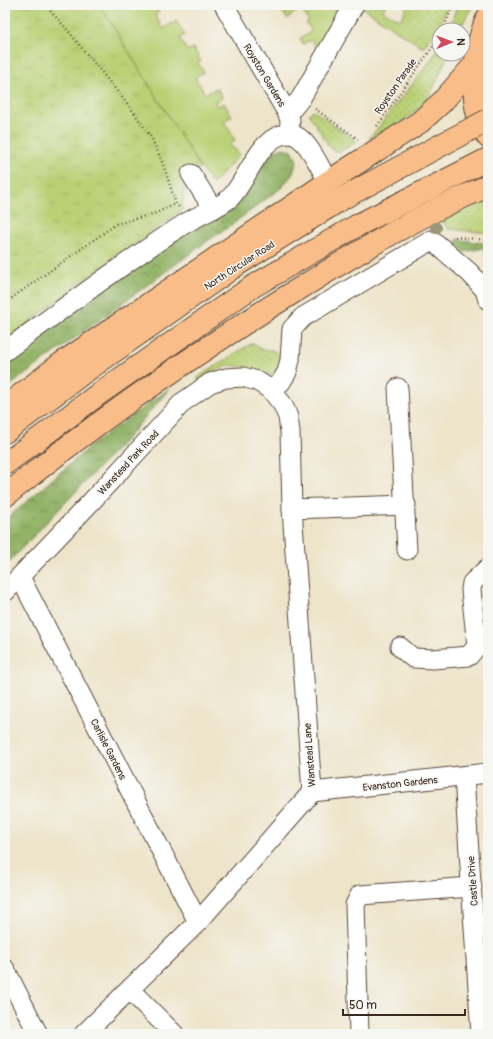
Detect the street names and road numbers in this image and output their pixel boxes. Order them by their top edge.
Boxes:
street label: Royston Gardens [241,42,288,110]
street label: Royston Parade [372,56,419,117]
street label: North Circular Road [202,239,277,293]
street label: Wanstead Park Road [96,428,162,497]
street label: Carlisle Gardens [88,717,129,782]
street label: Wanstead Lane [302,722,318,787]
street label: Evanston Gardens [362,774,439,794]
street label: Castle Drive [465,855,481,906]

